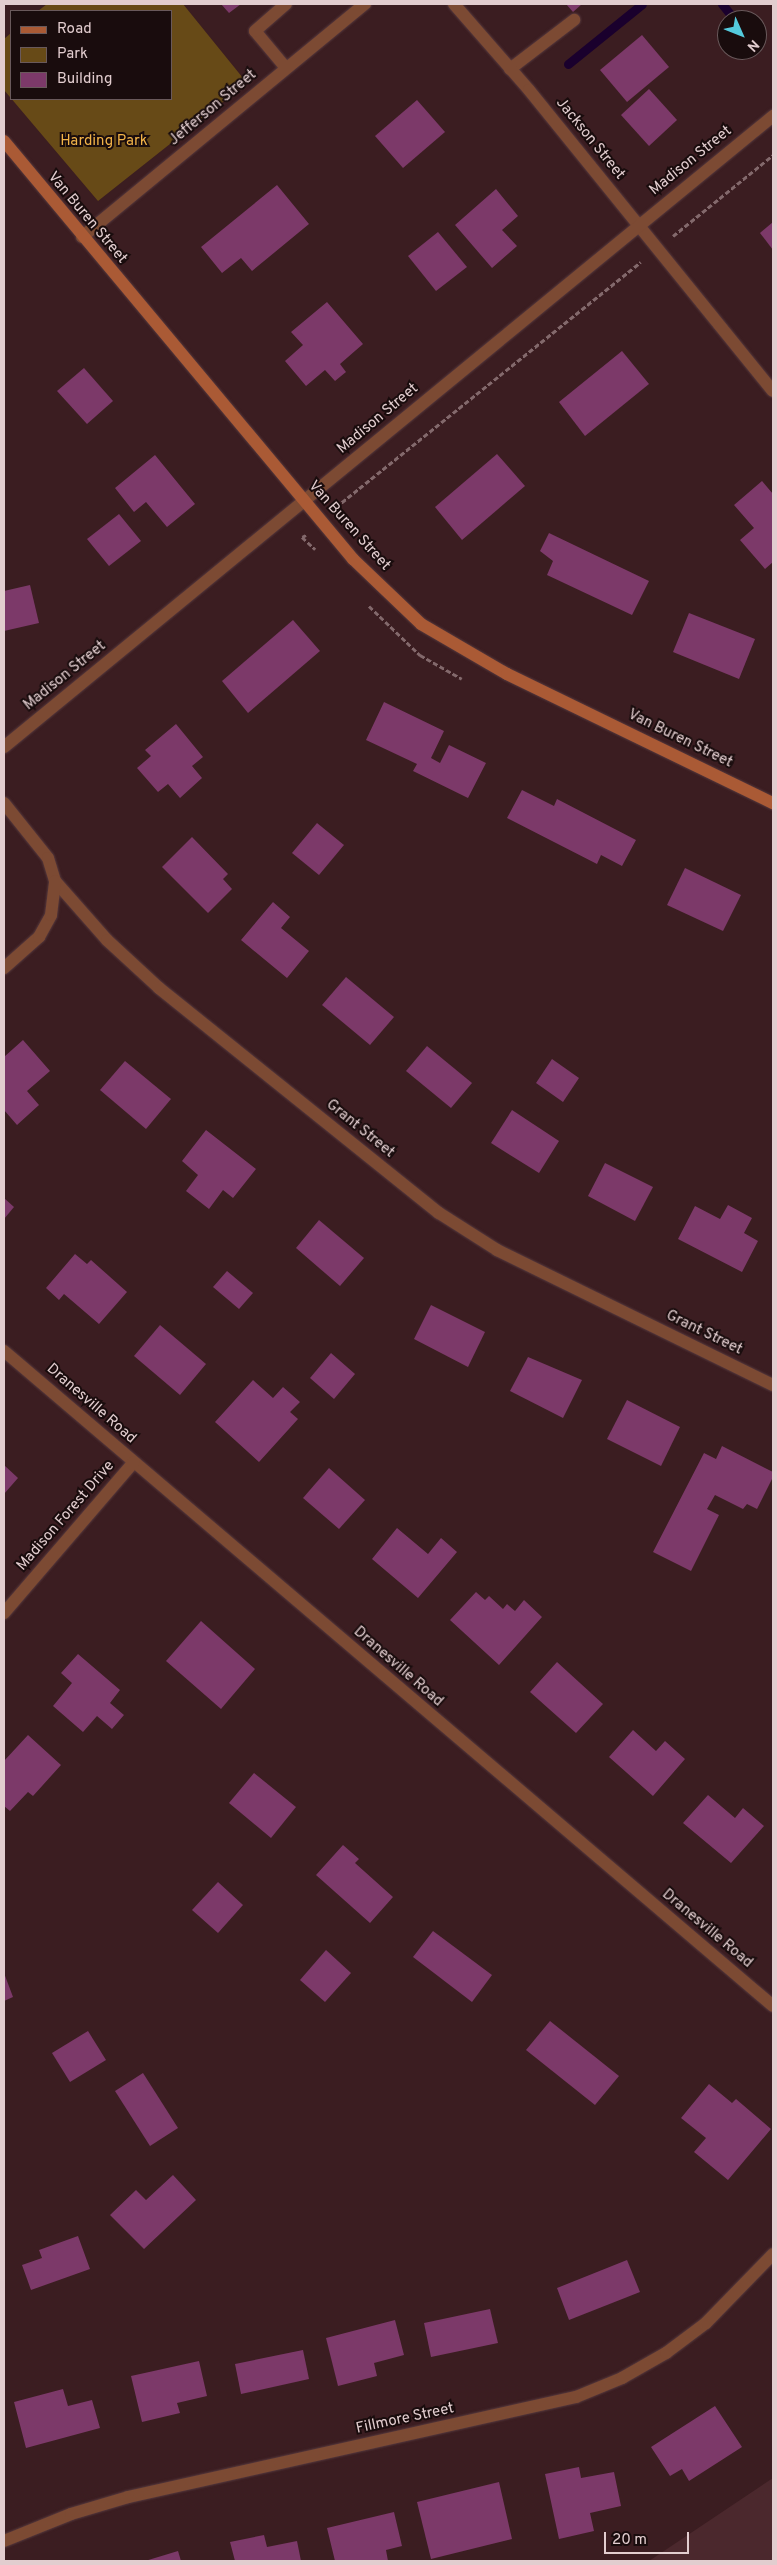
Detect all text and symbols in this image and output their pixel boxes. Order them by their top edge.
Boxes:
legend [10,10,172,100]
north arrow [717,10,767,60]
text: Road [57,20,92,39]
text: N [743,36,762,55]
text: Park [57,45,88,64]
street label: Jefferson Street [166,66,260,150]
text: Building [57,70,112,89]
street label: Jackson Street [552,95,628,183]
street label: Madison Street [646,122,736,200]
park label: Harding Park [60,133,148,151]
street label: Van Buren Street [43,169,131,267]
street label: Madison Street [334,380,422,458]
street label: Van Buren Street [304,478,394,574]
street label: Madison Street [20,637,110,715]
street label: Van Buren Street [625,706,735,772]
street label: Grant Street [322,1096,398,1162]
street label: Grant Street [663,1307,745,1359]
street label: Dranesville Road [42,1360,140,1448]
street label: Madison Forest Drive [13,1457,119,1575]
street label: Dranesville Road [349,1623,447,1711]
street label: Dranesville Road [658,1886,756,1972]
street label: Fillmore Street [354,2400,456,2438]
scale bar [607,2522,692,2554]
text: 20 m [612,2531,647,2550]

